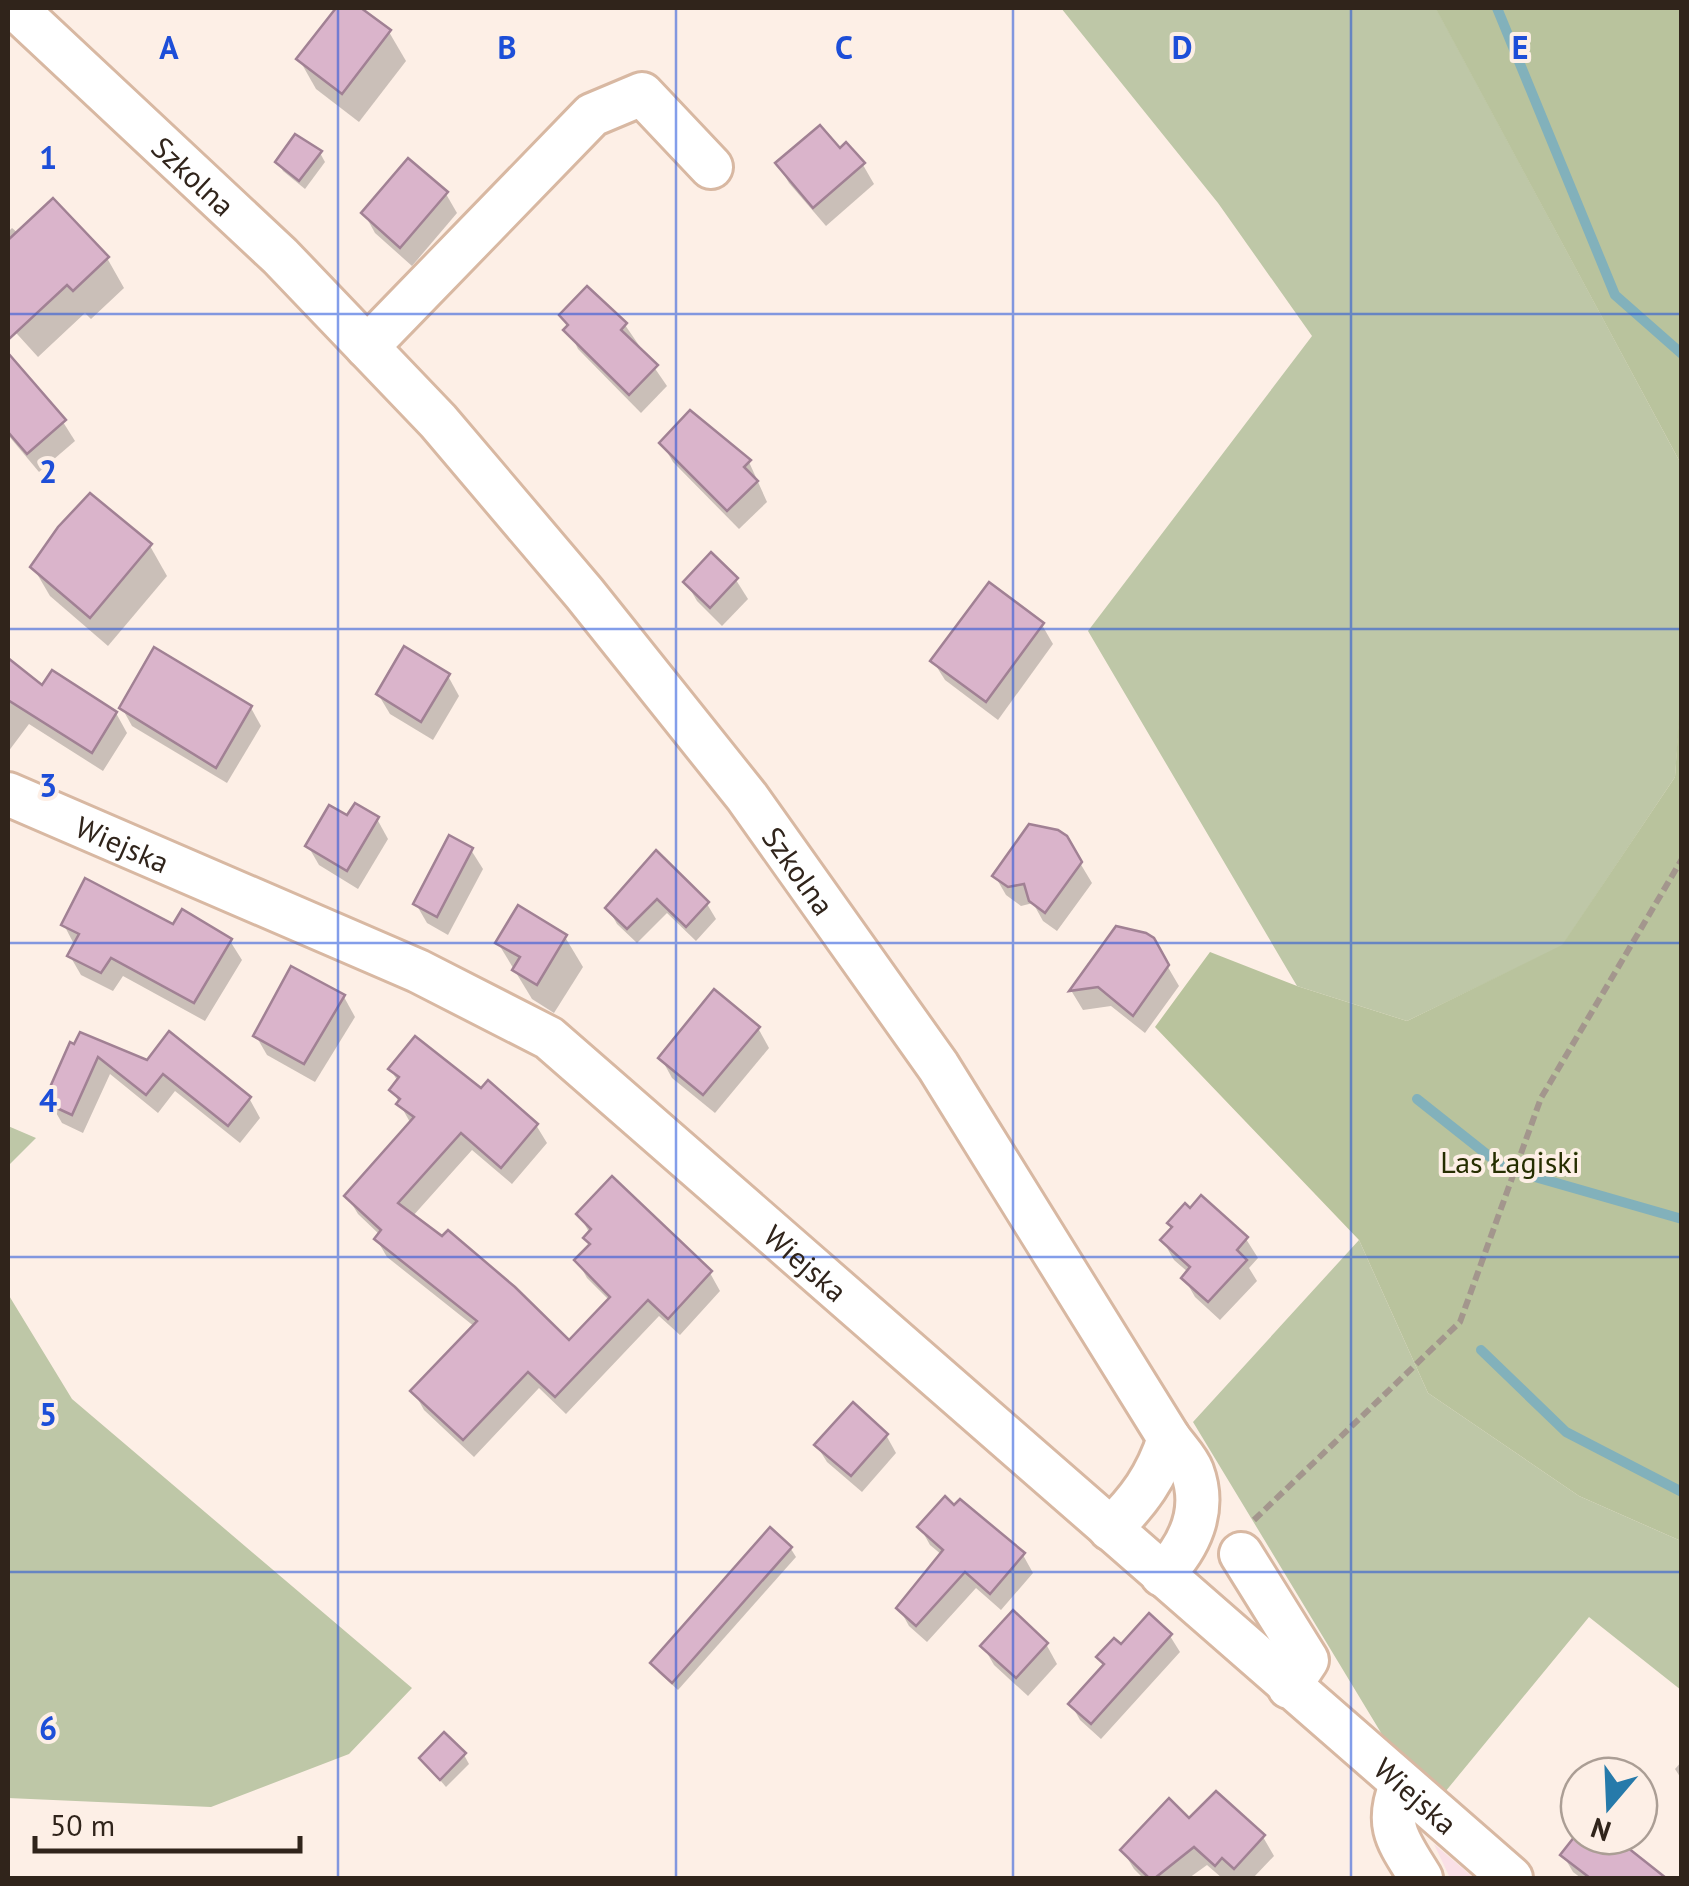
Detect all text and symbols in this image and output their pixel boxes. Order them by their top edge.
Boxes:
text: A [159,26,179,68]
text: B [498,26,516,68]
text: C [835,26,853,68]
text: D [1172,26,1192,68]
text: E [1512,26,1528,68]
street label: Szkolna [144,127,244,224]
text: 1 [39,136,57,178]
text: 2 [39,450,57,492]
text: 3 [39,764,57,806]
street label: Wiejska [70,806,176,881]
street label: Szkolna [754,818,844,922]
text: 4 [39,1079,57,1121]
park label: Las Łagiski [1440,1142,1580,1181]
street label: Wiejska [756,1216,856,1309]
text: 5 [39,1393,57,1435]
text: 6 [39,1707,57,1749]
street label: Wiejska [1366,1748,1466,1842]
north arrow [1559,1756,1659,1856]
scale bar [35,1791,300,1853]
text: 50 m [50,1805,115,1844]
text: N [1586,1810,1615,1851]

